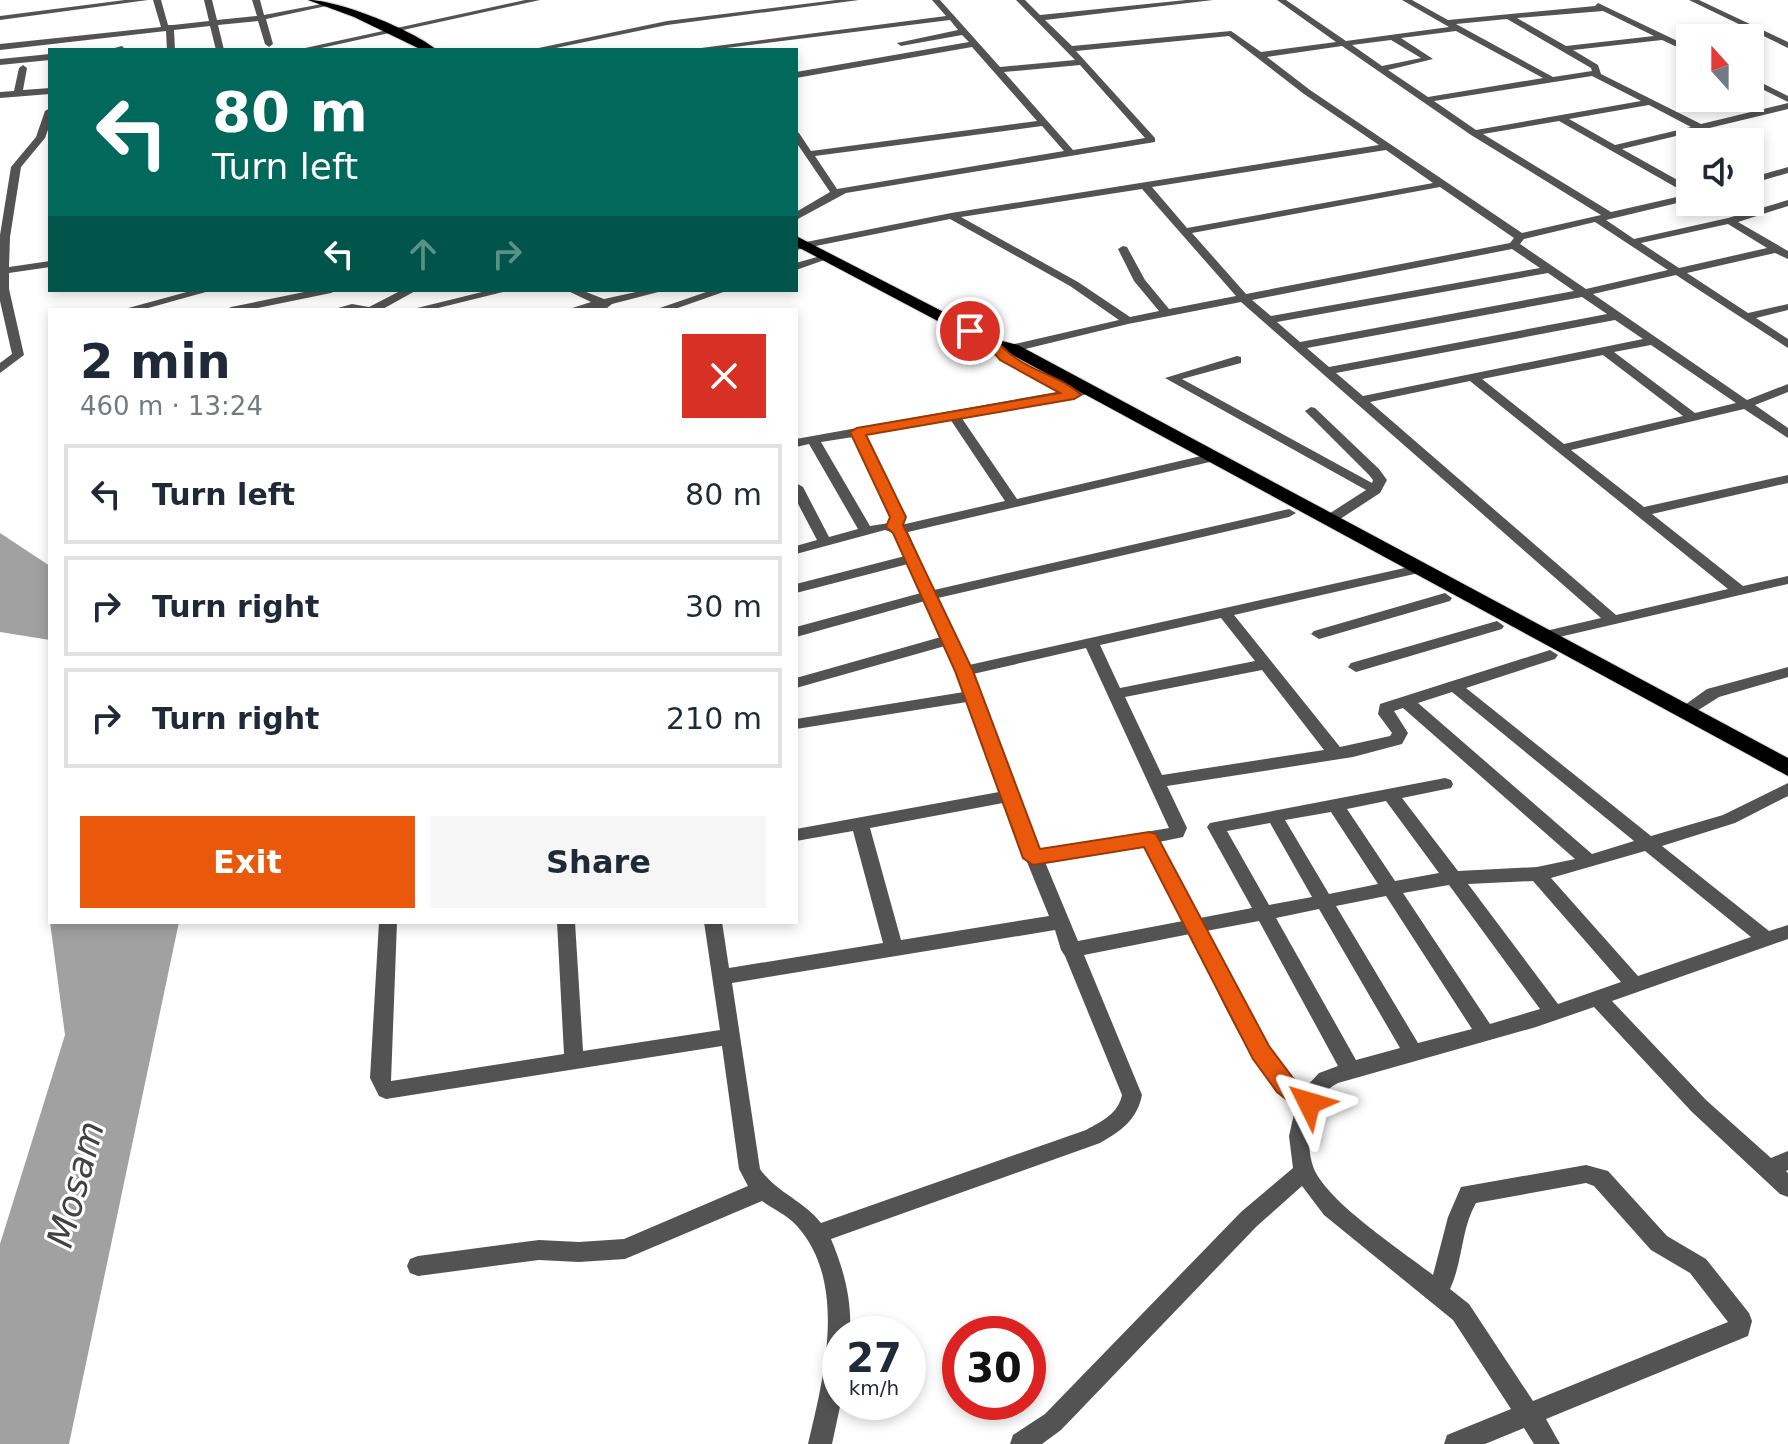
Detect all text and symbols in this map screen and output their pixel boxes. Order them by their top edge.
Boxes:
north arrow [1676,24,1764,112]
map controls [1676,24,1764,216]
text: 80 m [212,79,368,144]
icon: left [80,80,184,184]
button: sound [1676,128,1764,216]
text: Turn left [212,146,358,187]
icon: left [317,232,361,276]
icon: ahead [401,232,445,276]
icon: right [485,232,529,276]
pin [936,297,1004,365]
icon: arrive [948,309,992,353]
text: 2 min [80,333,231,389]
button: close [682,334,766,418]
text: 460 m · 13:24 [80,391,263,421]
icon: left [84,472,128,516]
text: Turn left [152,477,295,512]
text: 80 m [685,477,762,512]
icon: right [84,584,128,628]
text: Turn right [152,589,319,624]
text: 30 m [685,589,762,624]
icon: right [84,696,128,740]
text: Turn right [152,701,319,736]
text: 210 m [666,701,762,736]
button: Exit [80,816,415,908]
button: Share [431,816,766,908]
position arrow [1267,1061,1351,1145]
water label: Mosam [39,1117,112,1252]
speed limit sign: 30 [942,1316,1046,1420]
text: 27 [846,1335,902,1381]
text: km/h [849,1376,899,1400]

